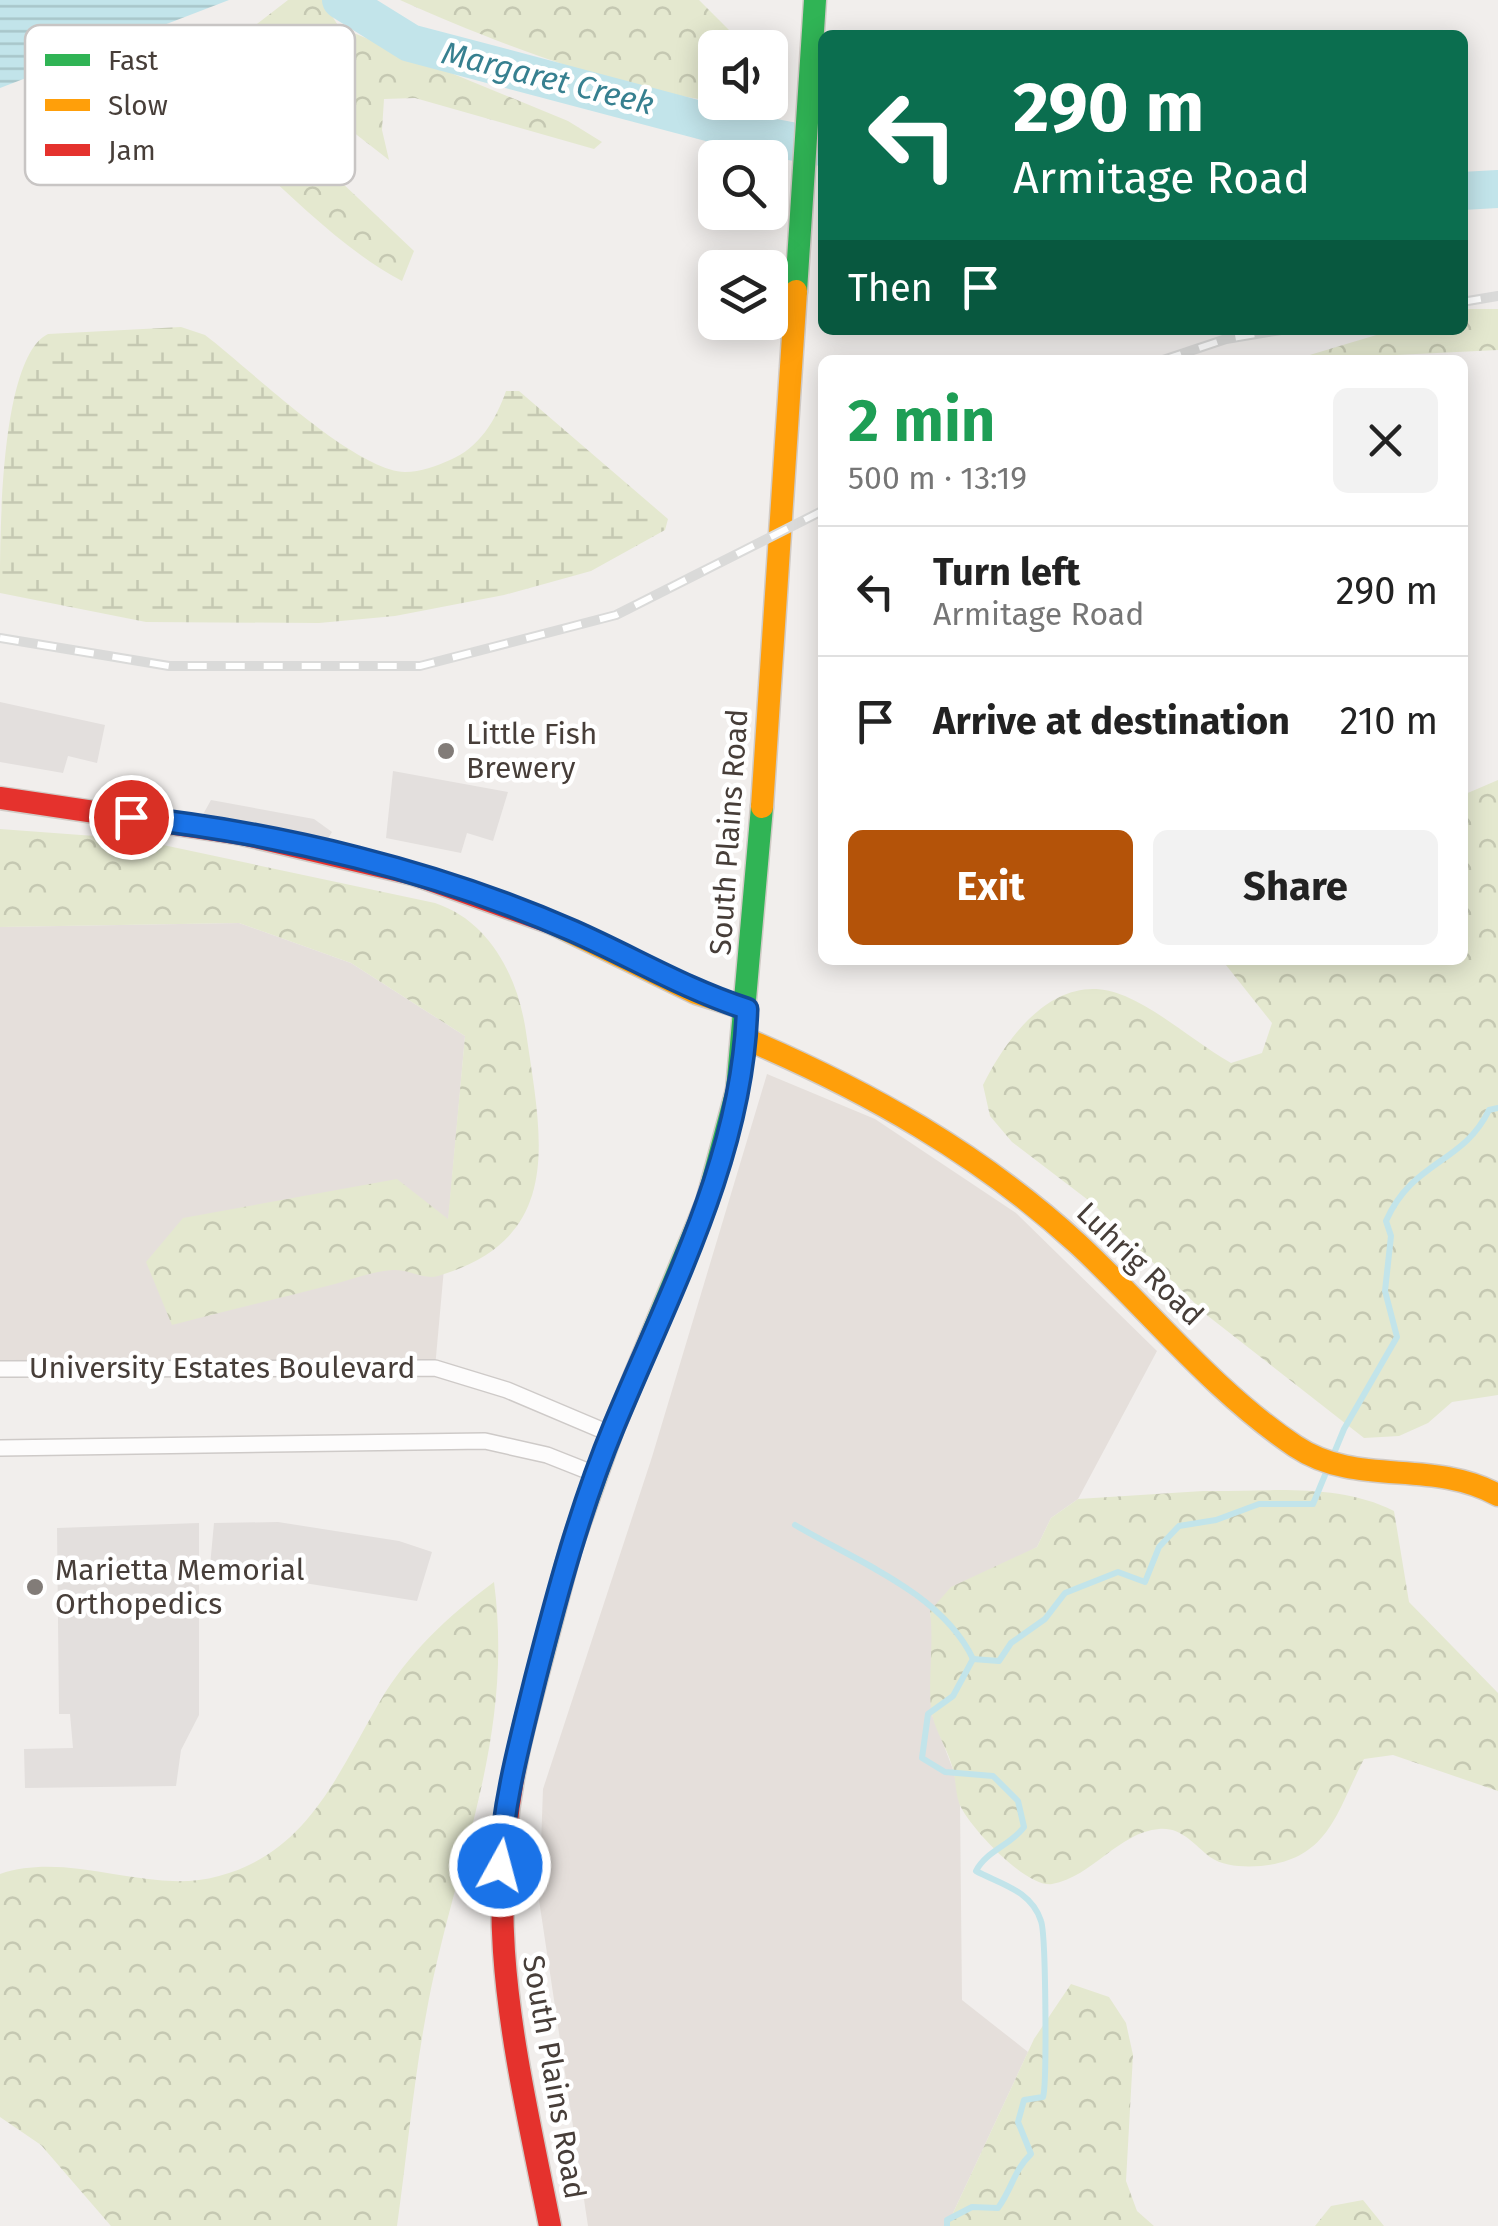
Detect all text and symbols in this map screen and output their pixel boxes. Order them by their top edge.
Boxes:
legend [25,25,355,185]
map controls [698,30,788,340]
button: sound [698,30,788,120]
water label: Margaret Creek [438,33,658,123]
text: Fast [108,44,159,77]
text: 290 m [1013,66,1204,150]
icon: left [848,70,978,200]
text: Slow [108,89,168,122]
text: Jam [108,134,156,167]
button: search [698,140,788,230]
text: Armitage Road [1013,151,1310,205]
button: layers [698,250,788,340]
icon: arrive [953,260,1008,315]
text: Then [848,265,933,311]
text: 2 min [848,385,995,457]
button: close [1333,388,1438,493]
text: 500 m · 13:19 [848,459,1027,497]
text: Turn left [933,549,1080,595]
icon: left [848,564,903,619]
text: 290 m [1336,568,1438,614]
text: Armitage Road [933,595,1144,633]
icon: arrive [848,694,903,749]
text: Arrive at destination [933,698,1290,744]
text: 210 m [1340,698,1438,744]
street label: South Plains Road [702,708,756,956]
place label: Little Fish Brewery [466,716,597,786]
marker: Little Fish Brewery [435,740,457,762]
pin [89,775,174,860]
icon: arrive [104,790,159,845]
button: Exit [848,830,1133,945]
button: Share [1153,830,1438,945]
street label: Luhrig Road [1069,1195,1211,1333]
street label: University Estates Boulevard [29,1350,415,1386]
place label: Marietta Memorial Orthopedics [55,1552,305,1622]
marker: Marietta Memorial Orthopedics [24,1576,46,1598]
position arrow [448,1814,552,1918]
street label: South Plains Road [515,1952,593,2202]

